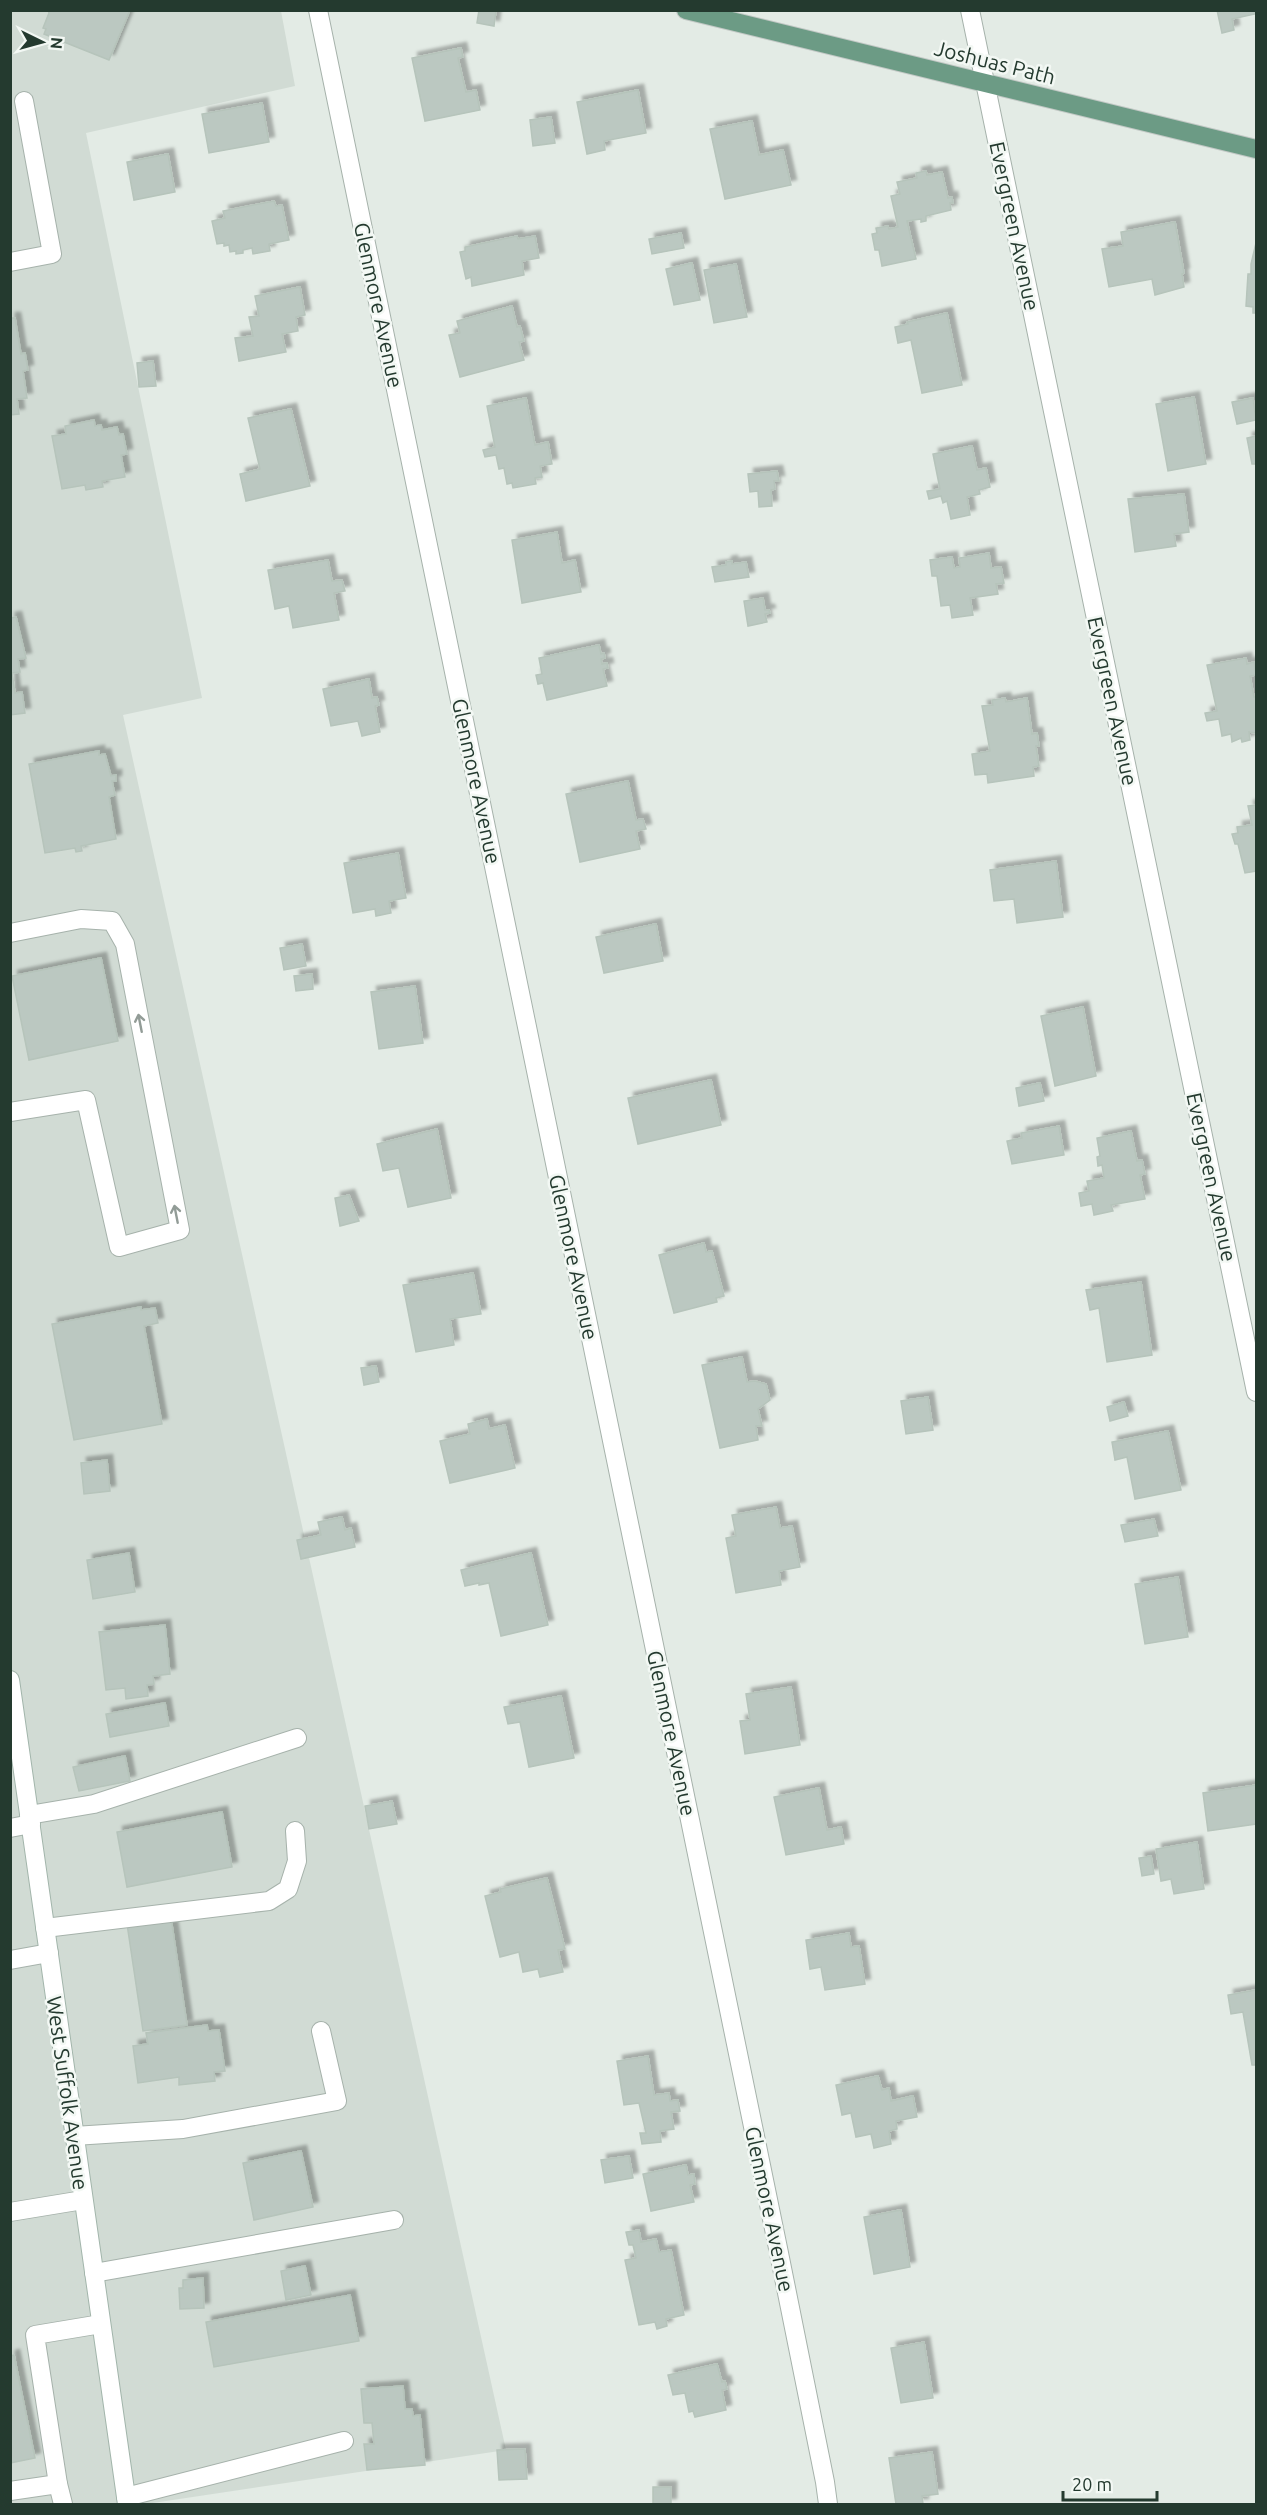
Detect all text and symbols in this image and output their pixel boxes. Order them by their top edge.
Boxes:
north arrow [12,12,72,72]
street label: Joshuas Path [932,35,1058,89]
text: N [47,37,66,50]
street label: Evergreen Avenue [985,139,1045,313]
street label: Glenmore Avenue [350,220,408,390]
street label: Evergreen Avenue [1083,614,1143,788]
street label: Glenmore Avenue [448,696,506,866]
one-way arrow [134,1013,145,1033]
street label: Evergreen Avenue [1182,1090,1242,1264]
street label: Glenmore Avenue [545,1172,603,1342]
one-way arrow [170,1205,181,1225]
street label: Glenmore Avenue [643,1648,701,1818]
street label: West Suffolk Avenue [42,1994,94,2192]
street label: Glenmore Avenue [741,2124,799,2294]
scale bar [1063,2464,1158,2502]
text: 20 m [1072,2474,1112,2494]

